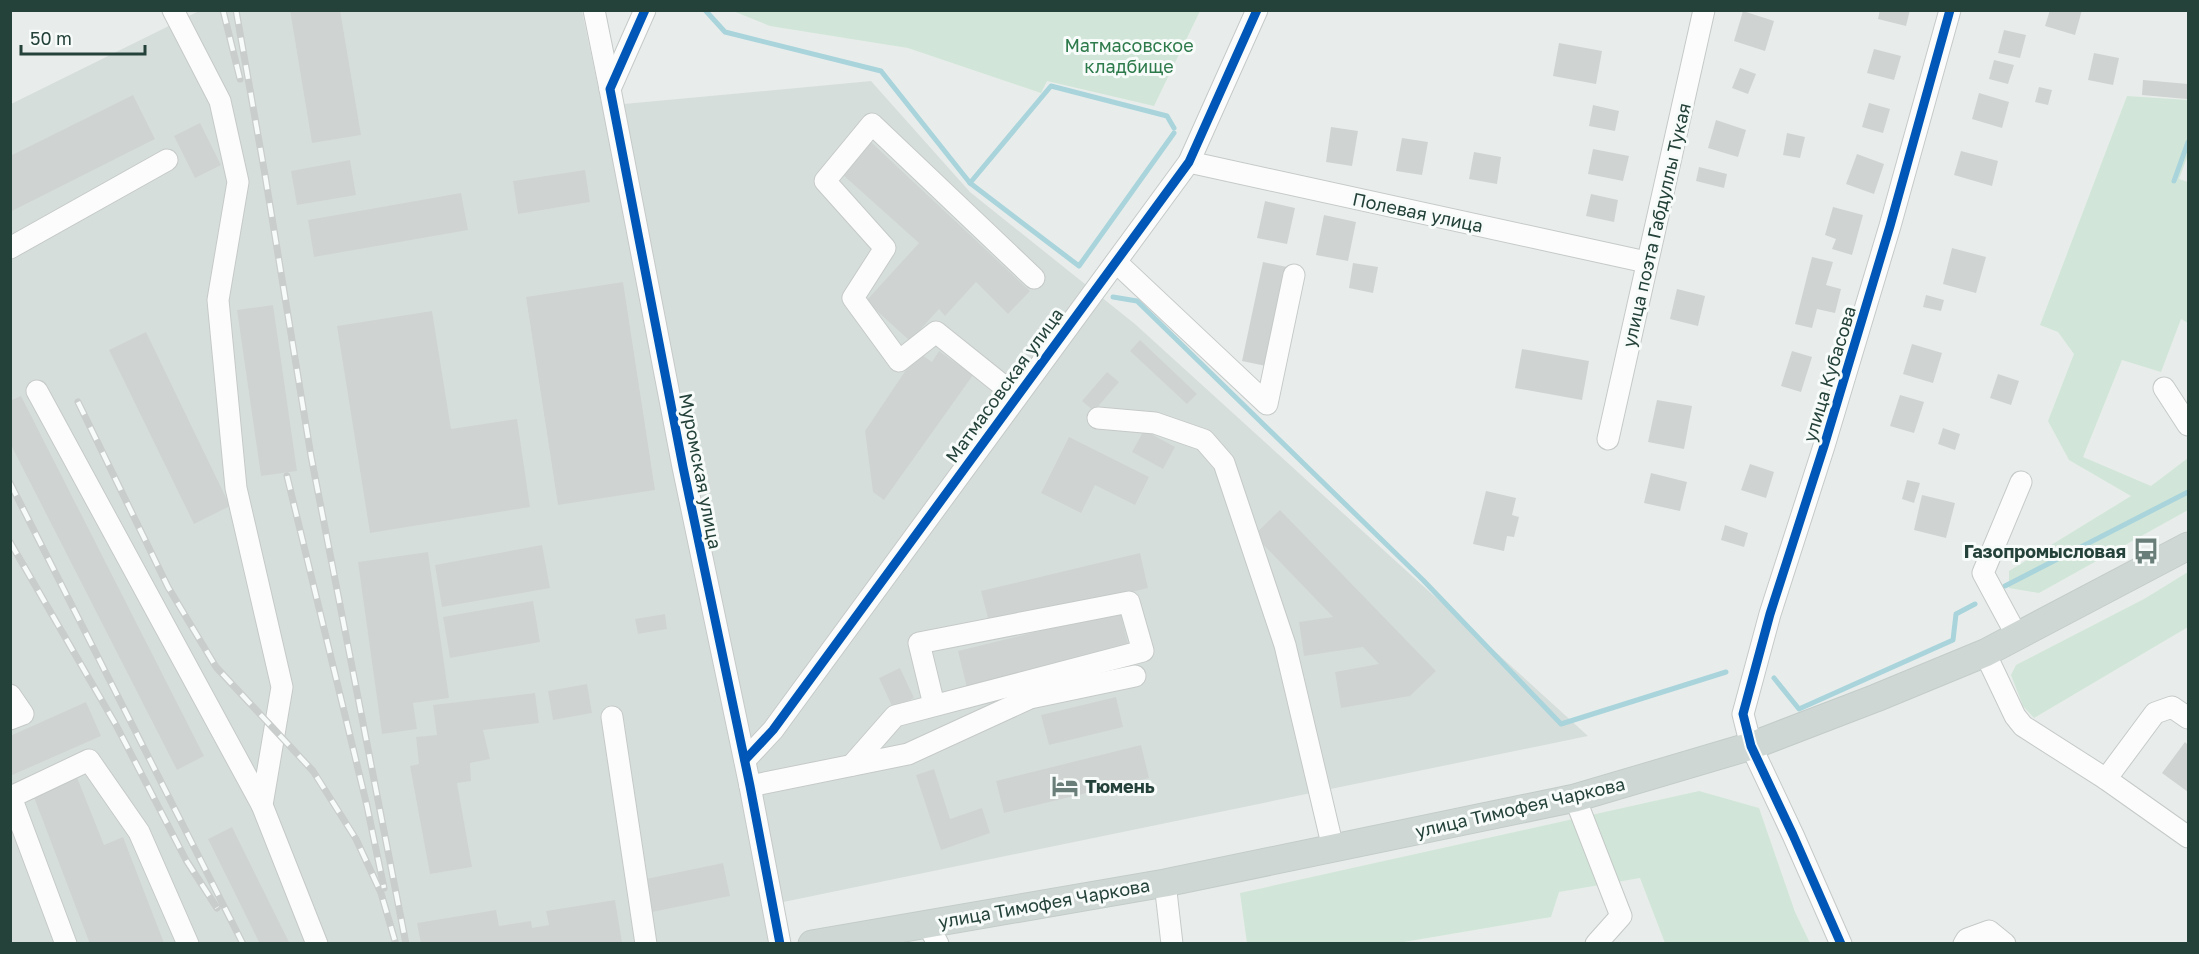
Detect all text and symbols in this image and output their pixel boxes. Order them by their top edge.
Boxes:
scale bar [21,18,146,56]
text: 50 m [30,27,72,49]
park label: Матмасовское кладбище [1064,34,1194,77]
street label: улица поэта Габдуллы Тукая [1617,101,1695,349]
street label: Полевая улица [1351,187,1485,237]
street label: Матмасовская улица [940,303,1068,467]
street label: улица Кубасова [1798,303,1860,445]
street label: Муромская улица [675,391,727,551]
bus stop icon: Газопромысловая [2131,536,2161,566]
place label: Газопромысловая [1964,540,2126,562]
hotel icon: Тюмень [1050,771,1080,801]
street label: улица Тимофея Чаркова [1413,772,1627,842]
place label: Тюмень [1085,775,1155,797]
street label: улица Тимофея Чаркова [936,874,1152,932]

